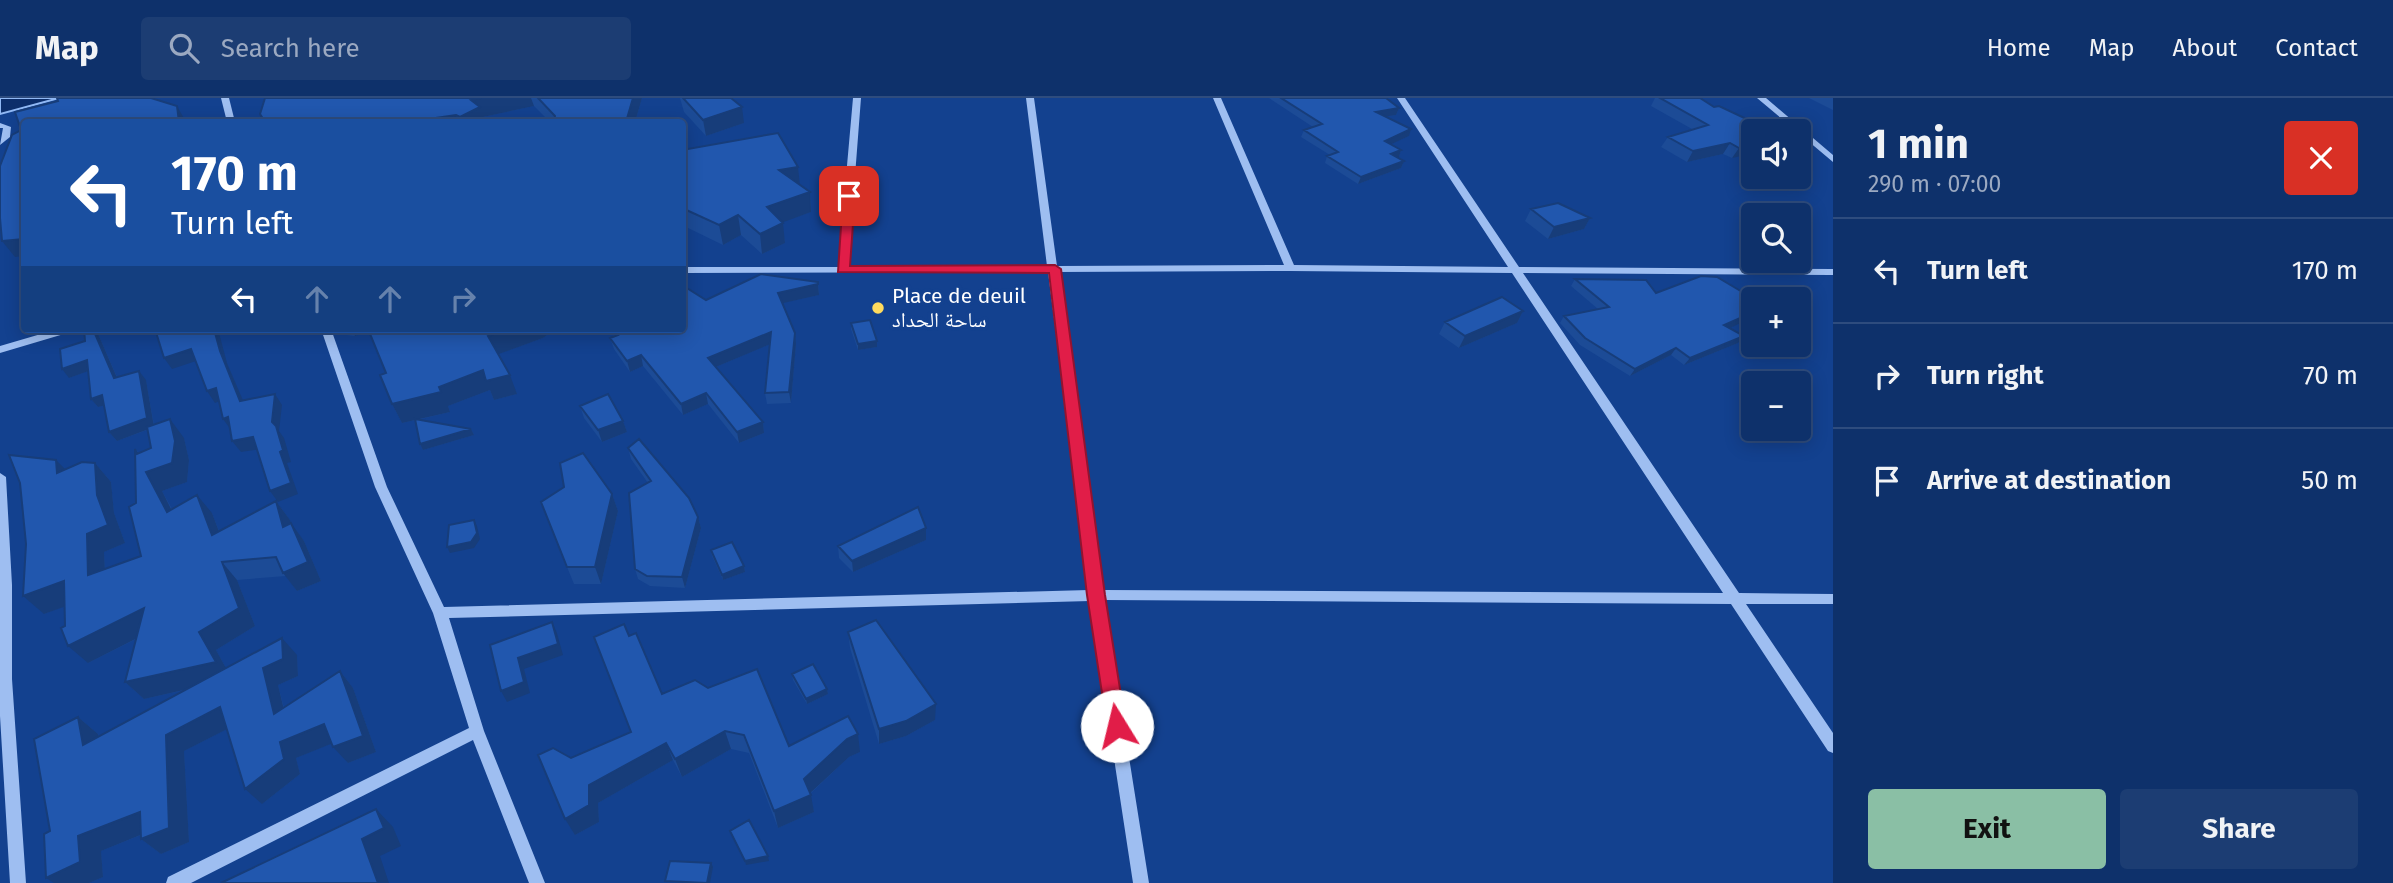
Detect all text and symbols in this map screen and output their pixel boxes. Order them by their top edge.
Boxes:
search box [141,17,631,80]
text: Map [35,28,99,68]
icon: search [165,29,203,67]
text: Search here [221,33,360,64]
text: Home [1987,34,2051,62]
text: Map [2089,34,2135,62]
text: About [2173,34,2237,62]
text: Contact [2275,34,2358,62]
map controls [1741,119,1811,441]
button: sound [1741,119,1811,189]
text: 1 min [1868,119,1969,169]
button: close [2284,121,2358,195]
text: 170 m [171,144,298,203]
icon: left [56,147,147,238]
pin [819,166,879,226]
text: 290 m · 07:00 [1868,170,2001,198]
icon: arrive [830,177,868,215]
button: search [1741,203,1811,273]
text: Turn left [171,204,293,242]
icon: left [1868,252,1906,290]
text: Turn left [1927,255,2028,286]
text: 170 m [2292,255,2358,286]
icon: left [225,280,263,318]
icon: ahead [298,280,336,318]
icon: ahead [371,280,409,318]
icon: right [444,280,482,318]
place label: Place de deuil ساحة الحداد [892,283,1026,333]
button: + [1741,287,1811,357]
marker: Place de deuil ساحة الحداد [870,300,886,316]
icon: right [1868,357,1906,395]
text: Turn right [1927,360,2044,391]
text: 70 m [2303,360,2358,391]
button: − [1741,371,1811,441]
icon: arrive [1868,462,1906,500]
text: Arrive at destination [1927,465,2171,496]
text: 50 m [2301,465,2358,496]
position arrow [1080,689,1154,763]
button: Exit [1868,789,2106,869]
button: Share [2120,789,2358,869]

